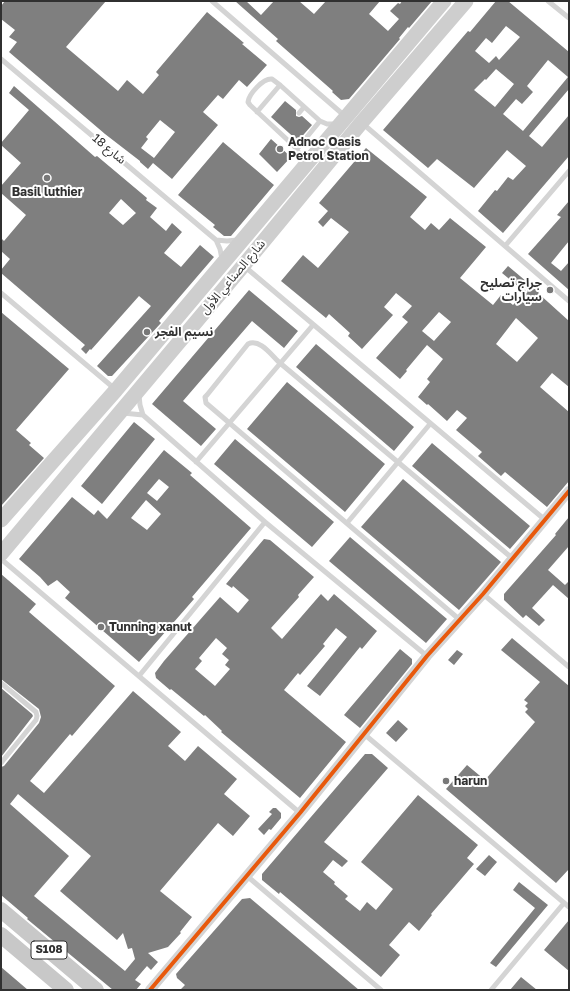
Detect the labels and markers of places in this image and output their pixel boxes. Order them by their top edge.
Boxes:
place label: Adnoc Oasis Petrol Station [288,135,369,163]
marker: Adnoc Oasis Petrol Station [275,144,285,154]
marker: Basil luthier [42,173,52,183]
place label: Basil luthier [12,185,82,199]
place label: جراج تصليح سيارات [481,276,542,304]
marker: جراج تصليح سيارات [545,285,555,295]
place label: نسيم الفجر [155,325,213,339]
marker: نسيم الفجر [142,327,152,337]
place label: Tunning xanut [109,620,192,634]
marker: Tunning xanut [96,622,106,632]
place label: harun [454,774,487,788]
marker: harun [441,776,451,786]

